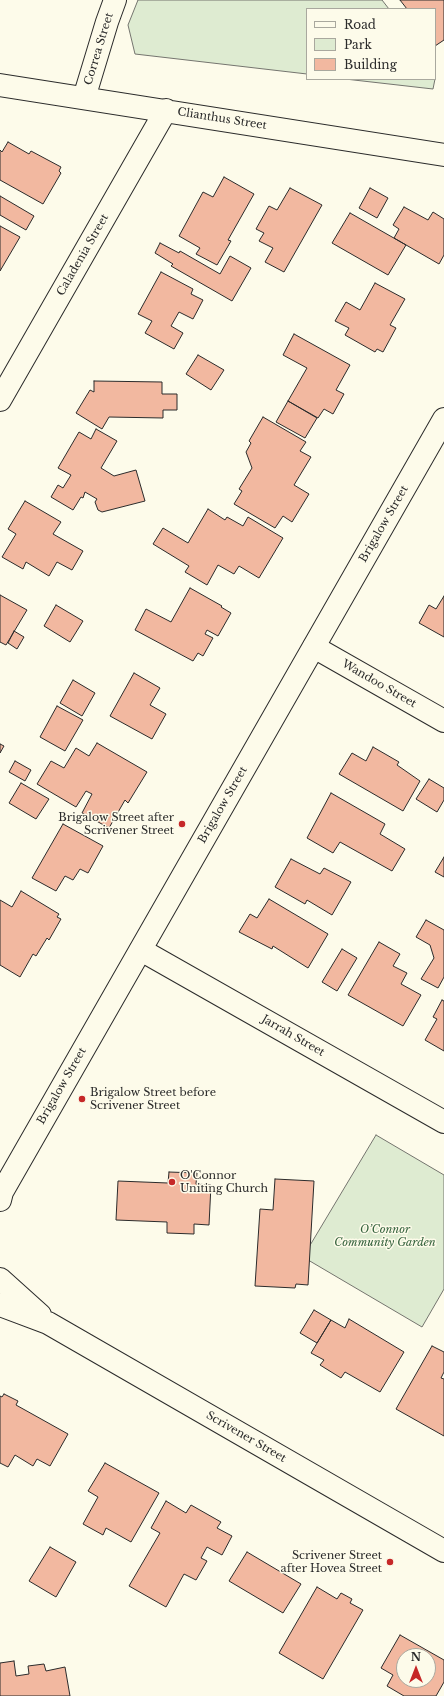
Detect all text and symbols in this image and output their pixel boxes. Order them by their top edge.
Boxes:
legend [306,8,436,80]
street label: Correa Street [82,11,116,87]
text: Road [344,17,376,32]
text: Park [344,37,372,52]
text: Building [344,57,397,72]
street label: Clianthus Street [176,105,268,133]
street label: Caladenia Street [54,212,112,298]
street label: Brigalow Street [357,483,411,565]
street label: Wandoo Street [339,657,419,711]
street label: Brigalow Street [196,764,250,846]
place label: Brigalow Street after Scrivener Street [58,811,174,837]
marker: Brigalow Street after Scrivener Street [177,819,187,829]
street label: Jarrah Street [259,1013,327,1059]
street label: Brigalow Street [35,1045,89,1127]
place label: Brigalow Street before Scrivener Street [90,1086,216,1112]
marker: Brigalow Street before Scrivener Street [77,1094,87,1104]
place label: O'Connor Uniting Church [180,1169,268,1195]
marker: O'Connor Uniting Church [167,1177,177,1187]
park label: O’Connor Community Garden [334,1223,436,1249]
street label: Scrivener Street [204,1409,288,1465]
place label: Scrivener Street after Hovea Street [281,1549,382,1575]
marker: Scrivener Street after Hovea Street [385,1557,395,1567]
north arrow [396,1648,436,1688]
text: N [411,1650,421,1664]

